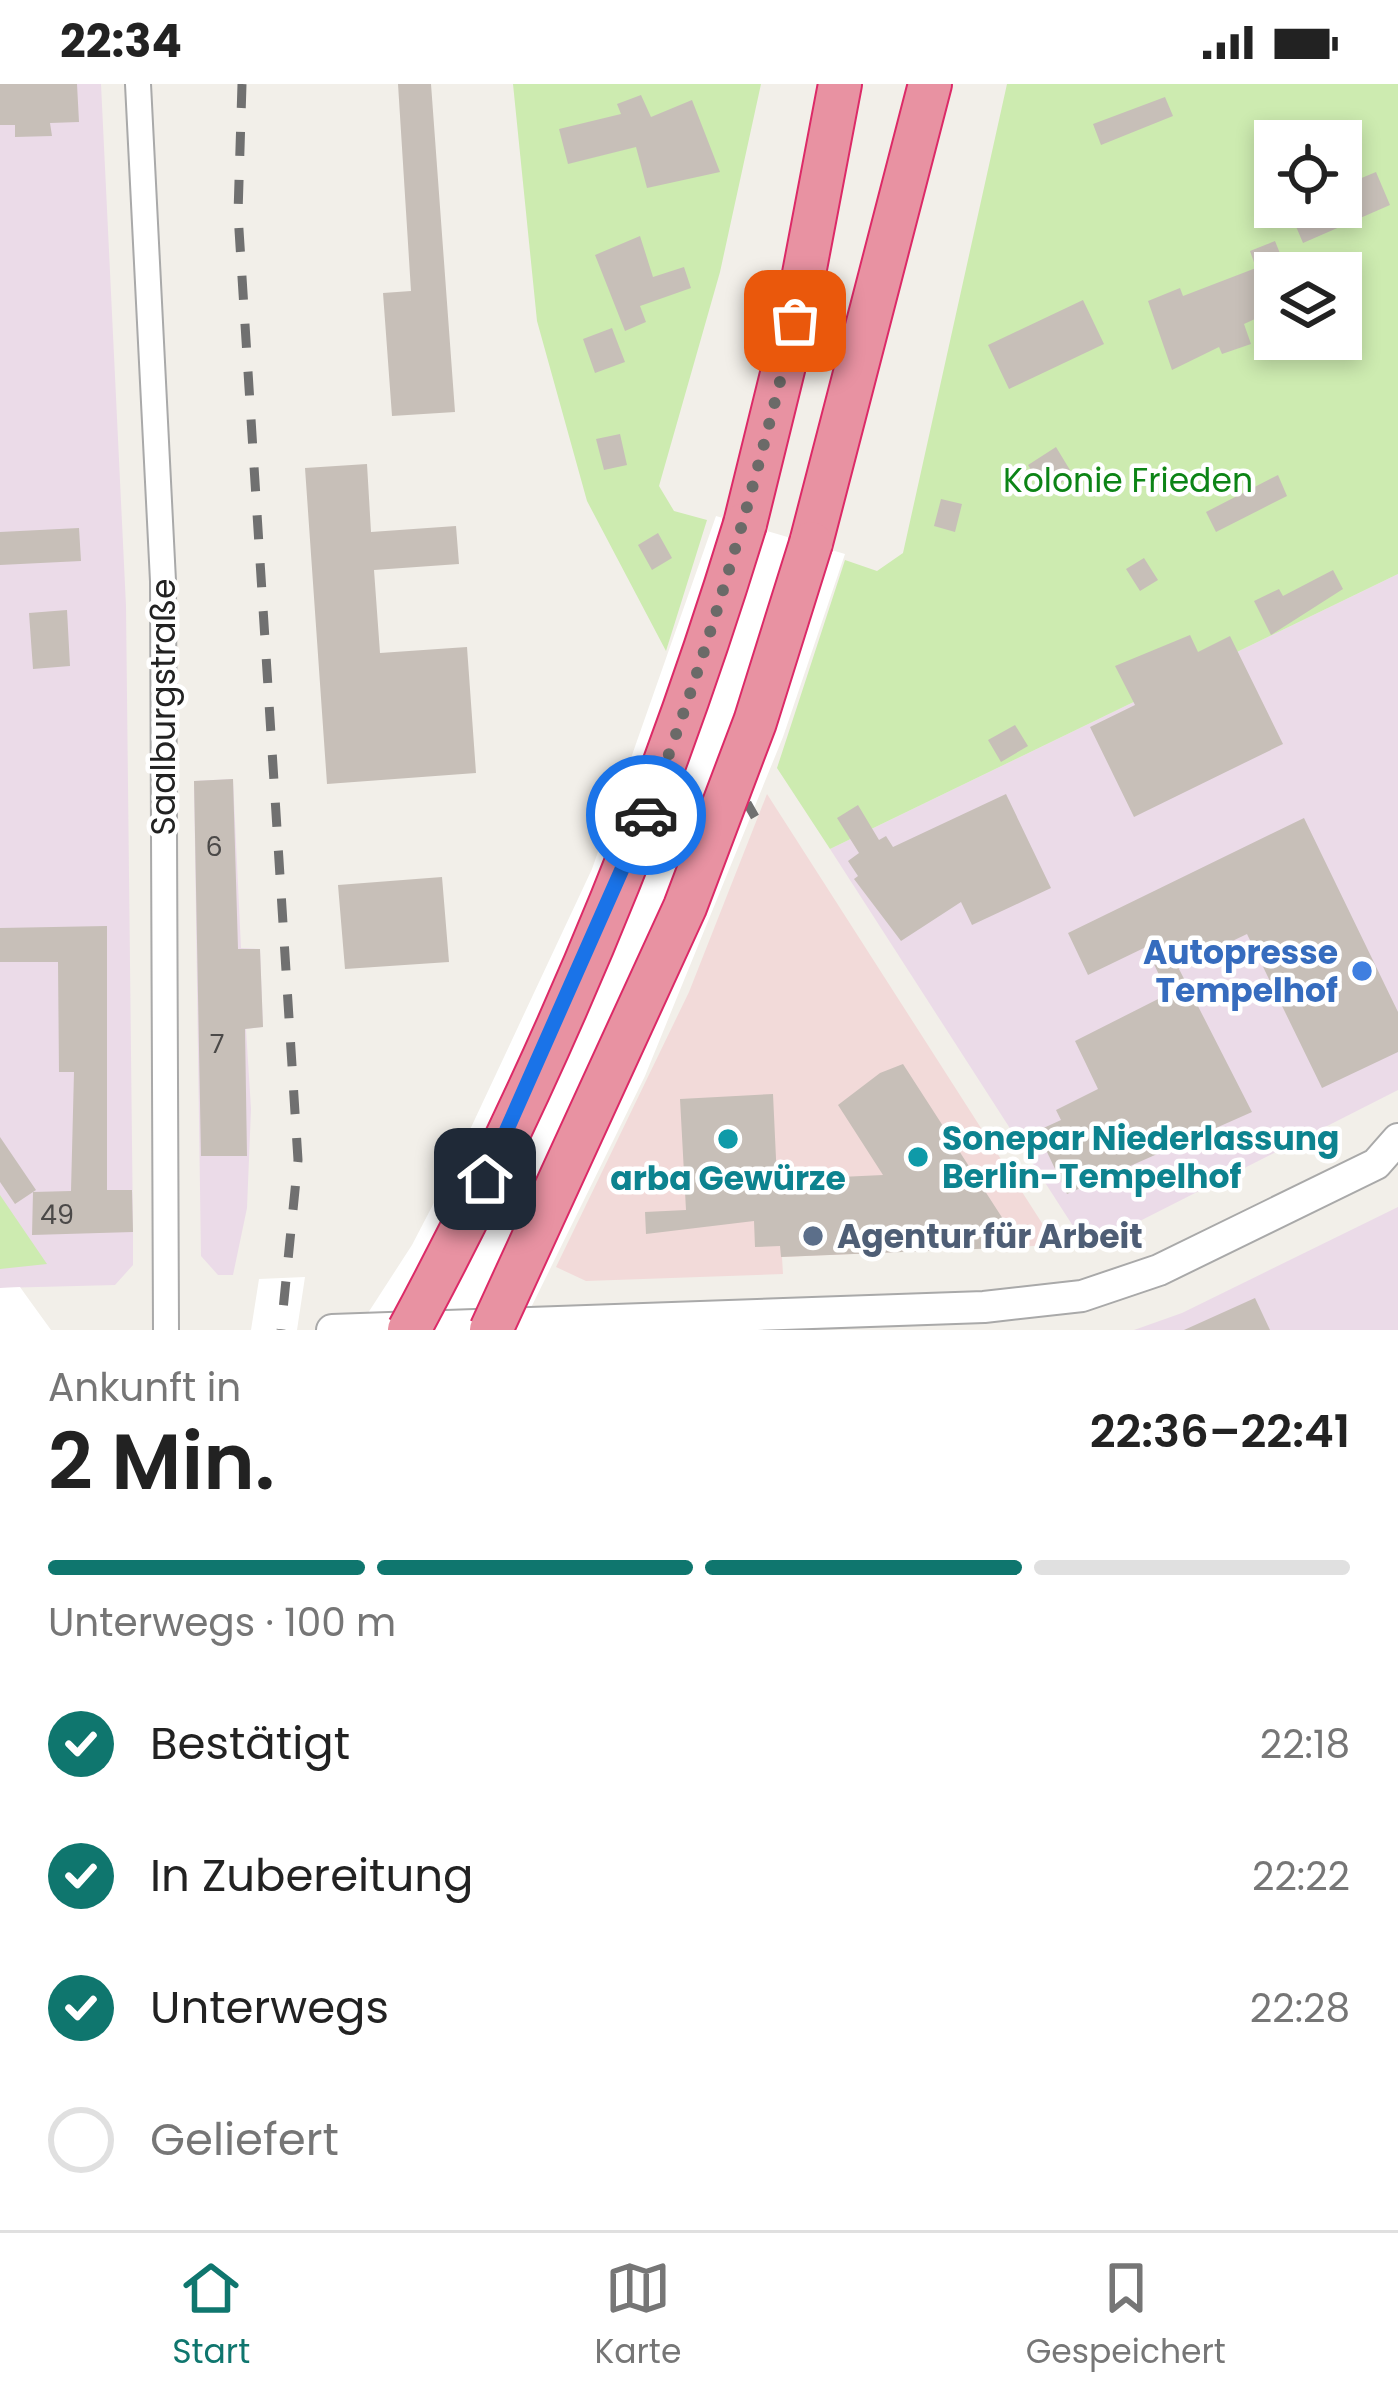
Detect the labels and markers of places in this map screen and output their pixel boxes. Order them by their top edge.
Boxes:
pin [744,270,846,372]
place label: Autopresse Tempelhof [1143,929,1338,1014]
marker: Autopresse Tempelhof [1349,958,1375,984]
place label: Sonepar Niederlassung Berlin-Tempelhof [942,1115,1339,1200]
marker: arba Gewürze [715,1126,741,1152]
pin [434,1128,536,1230]
marker: Sonepar Niederlassung Berlin-Tempelhof [905,1144,931,1170]
place label: arba Gewürze [610,1155,846,1202]
place label: Agentur für Arbeit [837,1213,1143,1260]
marker: Agentur für Arbeit [800,1223,826,1249]

